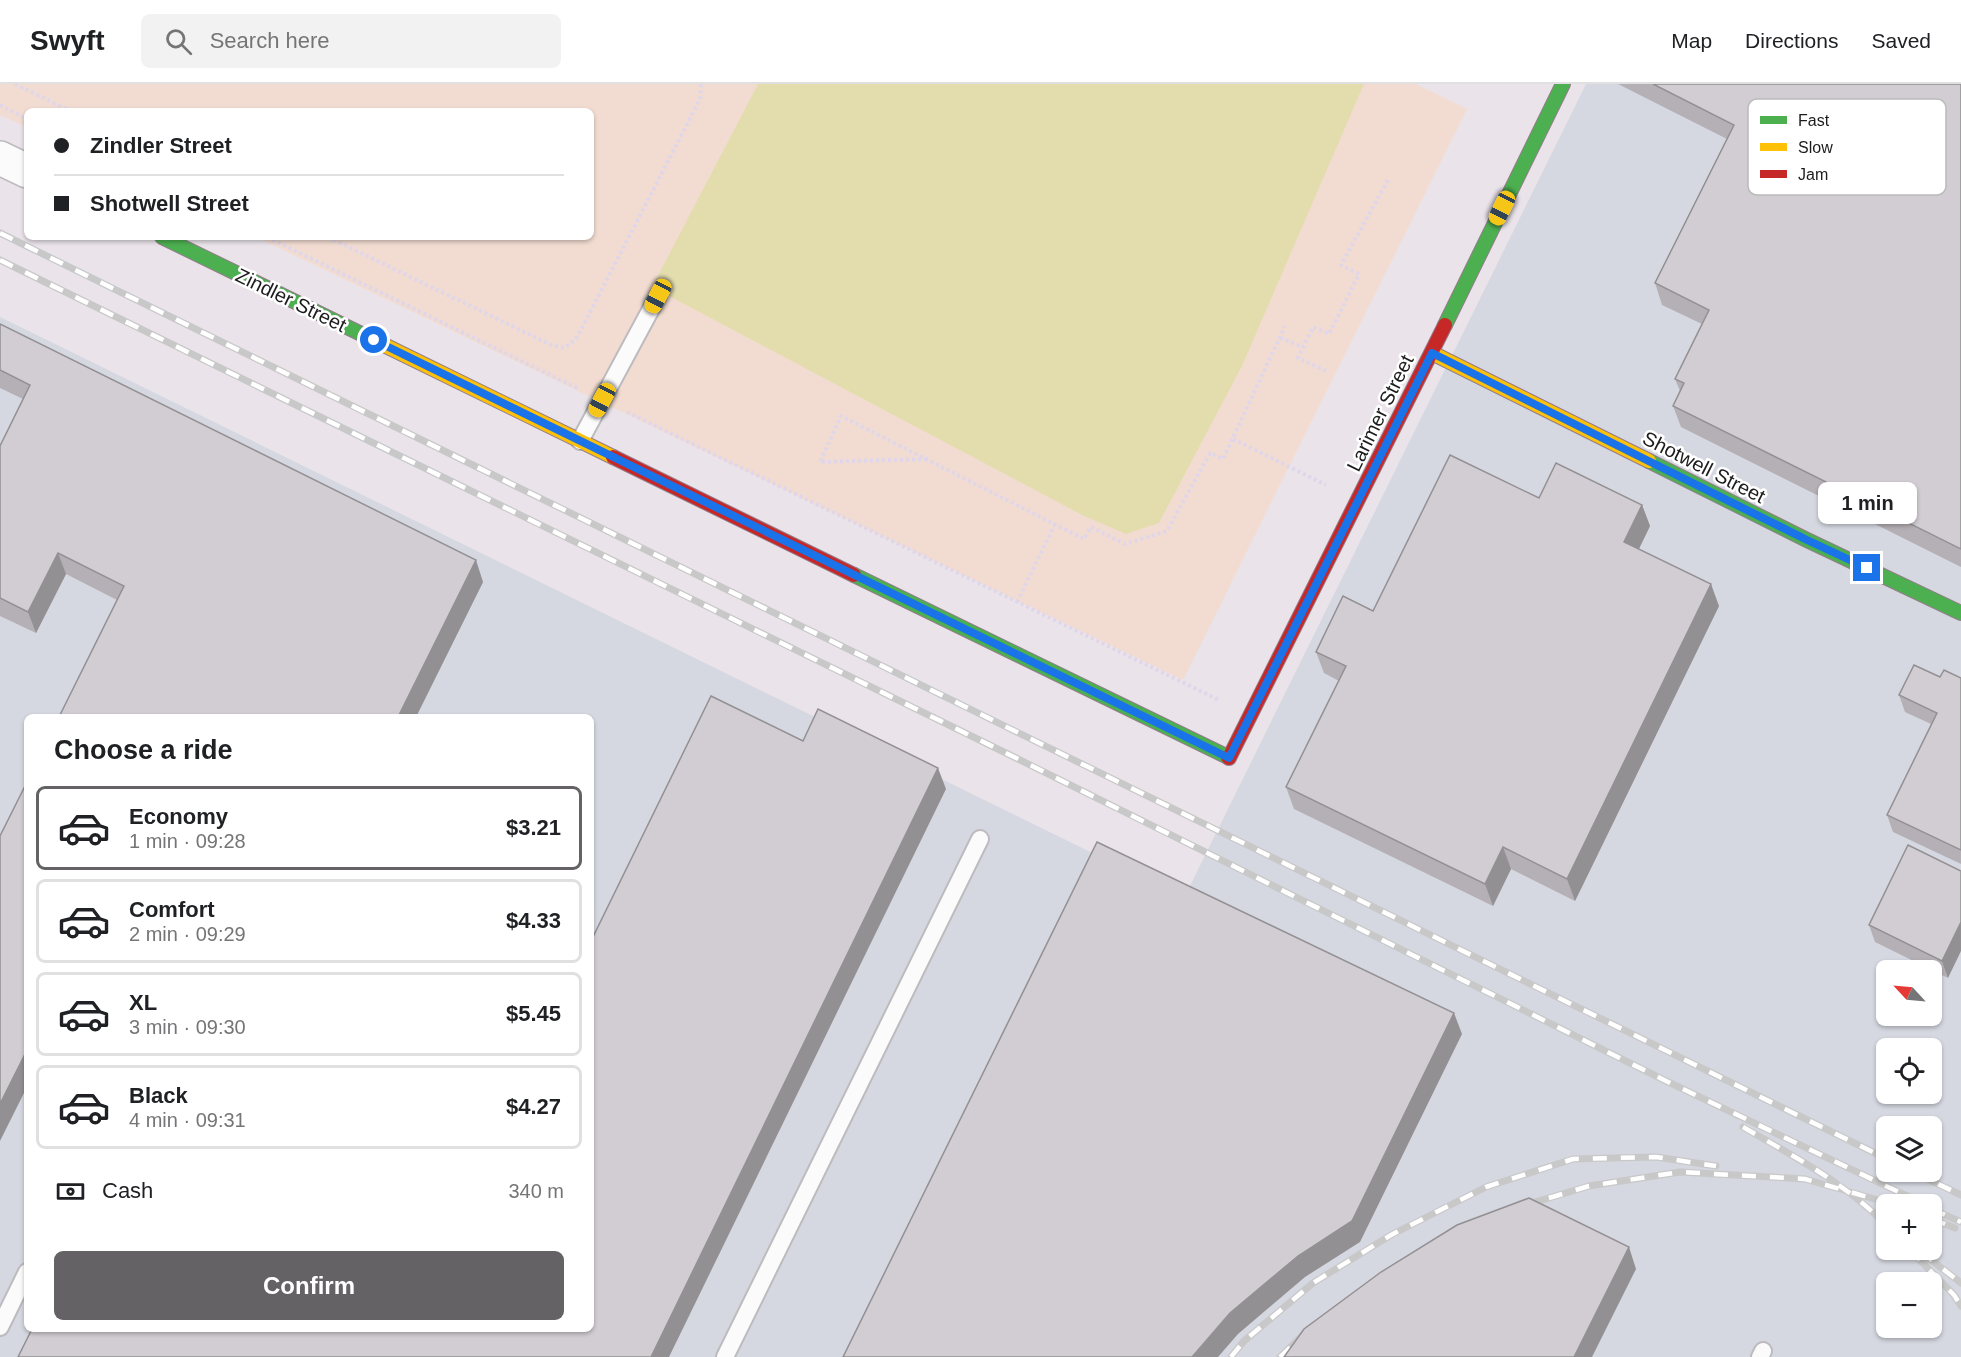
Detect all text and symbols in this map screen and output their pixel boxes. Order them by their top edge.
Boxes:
search box [141,14,561,68]
text: Swyft [30,25,105,56]
icon: search [162,25,195,58]
text: Search here [210,28,330,53]
text: Map [1671,29,1712,52]
text: Directions [1745,29,1838,52]
text: Saved [1871,29,1931,52]
legend [1748,99,1946,195]
text: Fast [1798,112,1830,129]
text: Zindler Street [90,133,232,158]
text: Slow [1798,139,1833,156]
text: Jam [1798,166,1828,183]
car [1486,188,1518,228]
text: Shotwell Street [90,191,249,216]
street label: Zindler Street [232,264,350,336]
car [642,276,674,316]
route start [360,326,387,353]
street label: Larimer Street [1342,351,1418,475]
car [586,380,618,420]
street label: Shotwell Street [1639,427,1769,508]
callout: 1 min [1818,481,1916,523]
text: 1 min [1841,492,1894,514]
route end [1853,554,1880,581]
text: Choose a ride [54,735,233,765]
icon: car [57,801,111,855]
text: Economy [129,804,228,829]
text: $3.21 [506,815,561,840]
text: 1 min · 09:28 [129,830,246,852]
icon: car [57,894,111,948]
text: Comfort [129,897,215,922]
text: $4.33 [506,908,561,933]
text: 2 min · 09:29 [129,923,246,945]
north arrow [1876,960,1942,1026]
map controls [1876,960,1942,1338]
icon: car [57,987,111,1041]
text: XL [129,990,157,1015]
text: $5.45 [506,1001,561,1026]
text: 3 min · 09:30 [129,1016,246,1038]
button: locate [1876,1038,1942,1104]
icon: car [57,1080,111,1134]
text: Black [129,1083,188,1108]
text: $4.27 [506,1094,561,1119]
text: 4 min · 09:31 [129,1109,246,1131]
button: layers [1876,1116,1942,1182]
icon: cash [54,1175,87,1208]
text: Cash [102,1178,153,1203]
text: 340 m [508,1180,564,1202]
button: + [1876,1194,1942,1260]
button: Confirm [54,1251,564,1320]
button: − [1876,1272,1942,1338]

